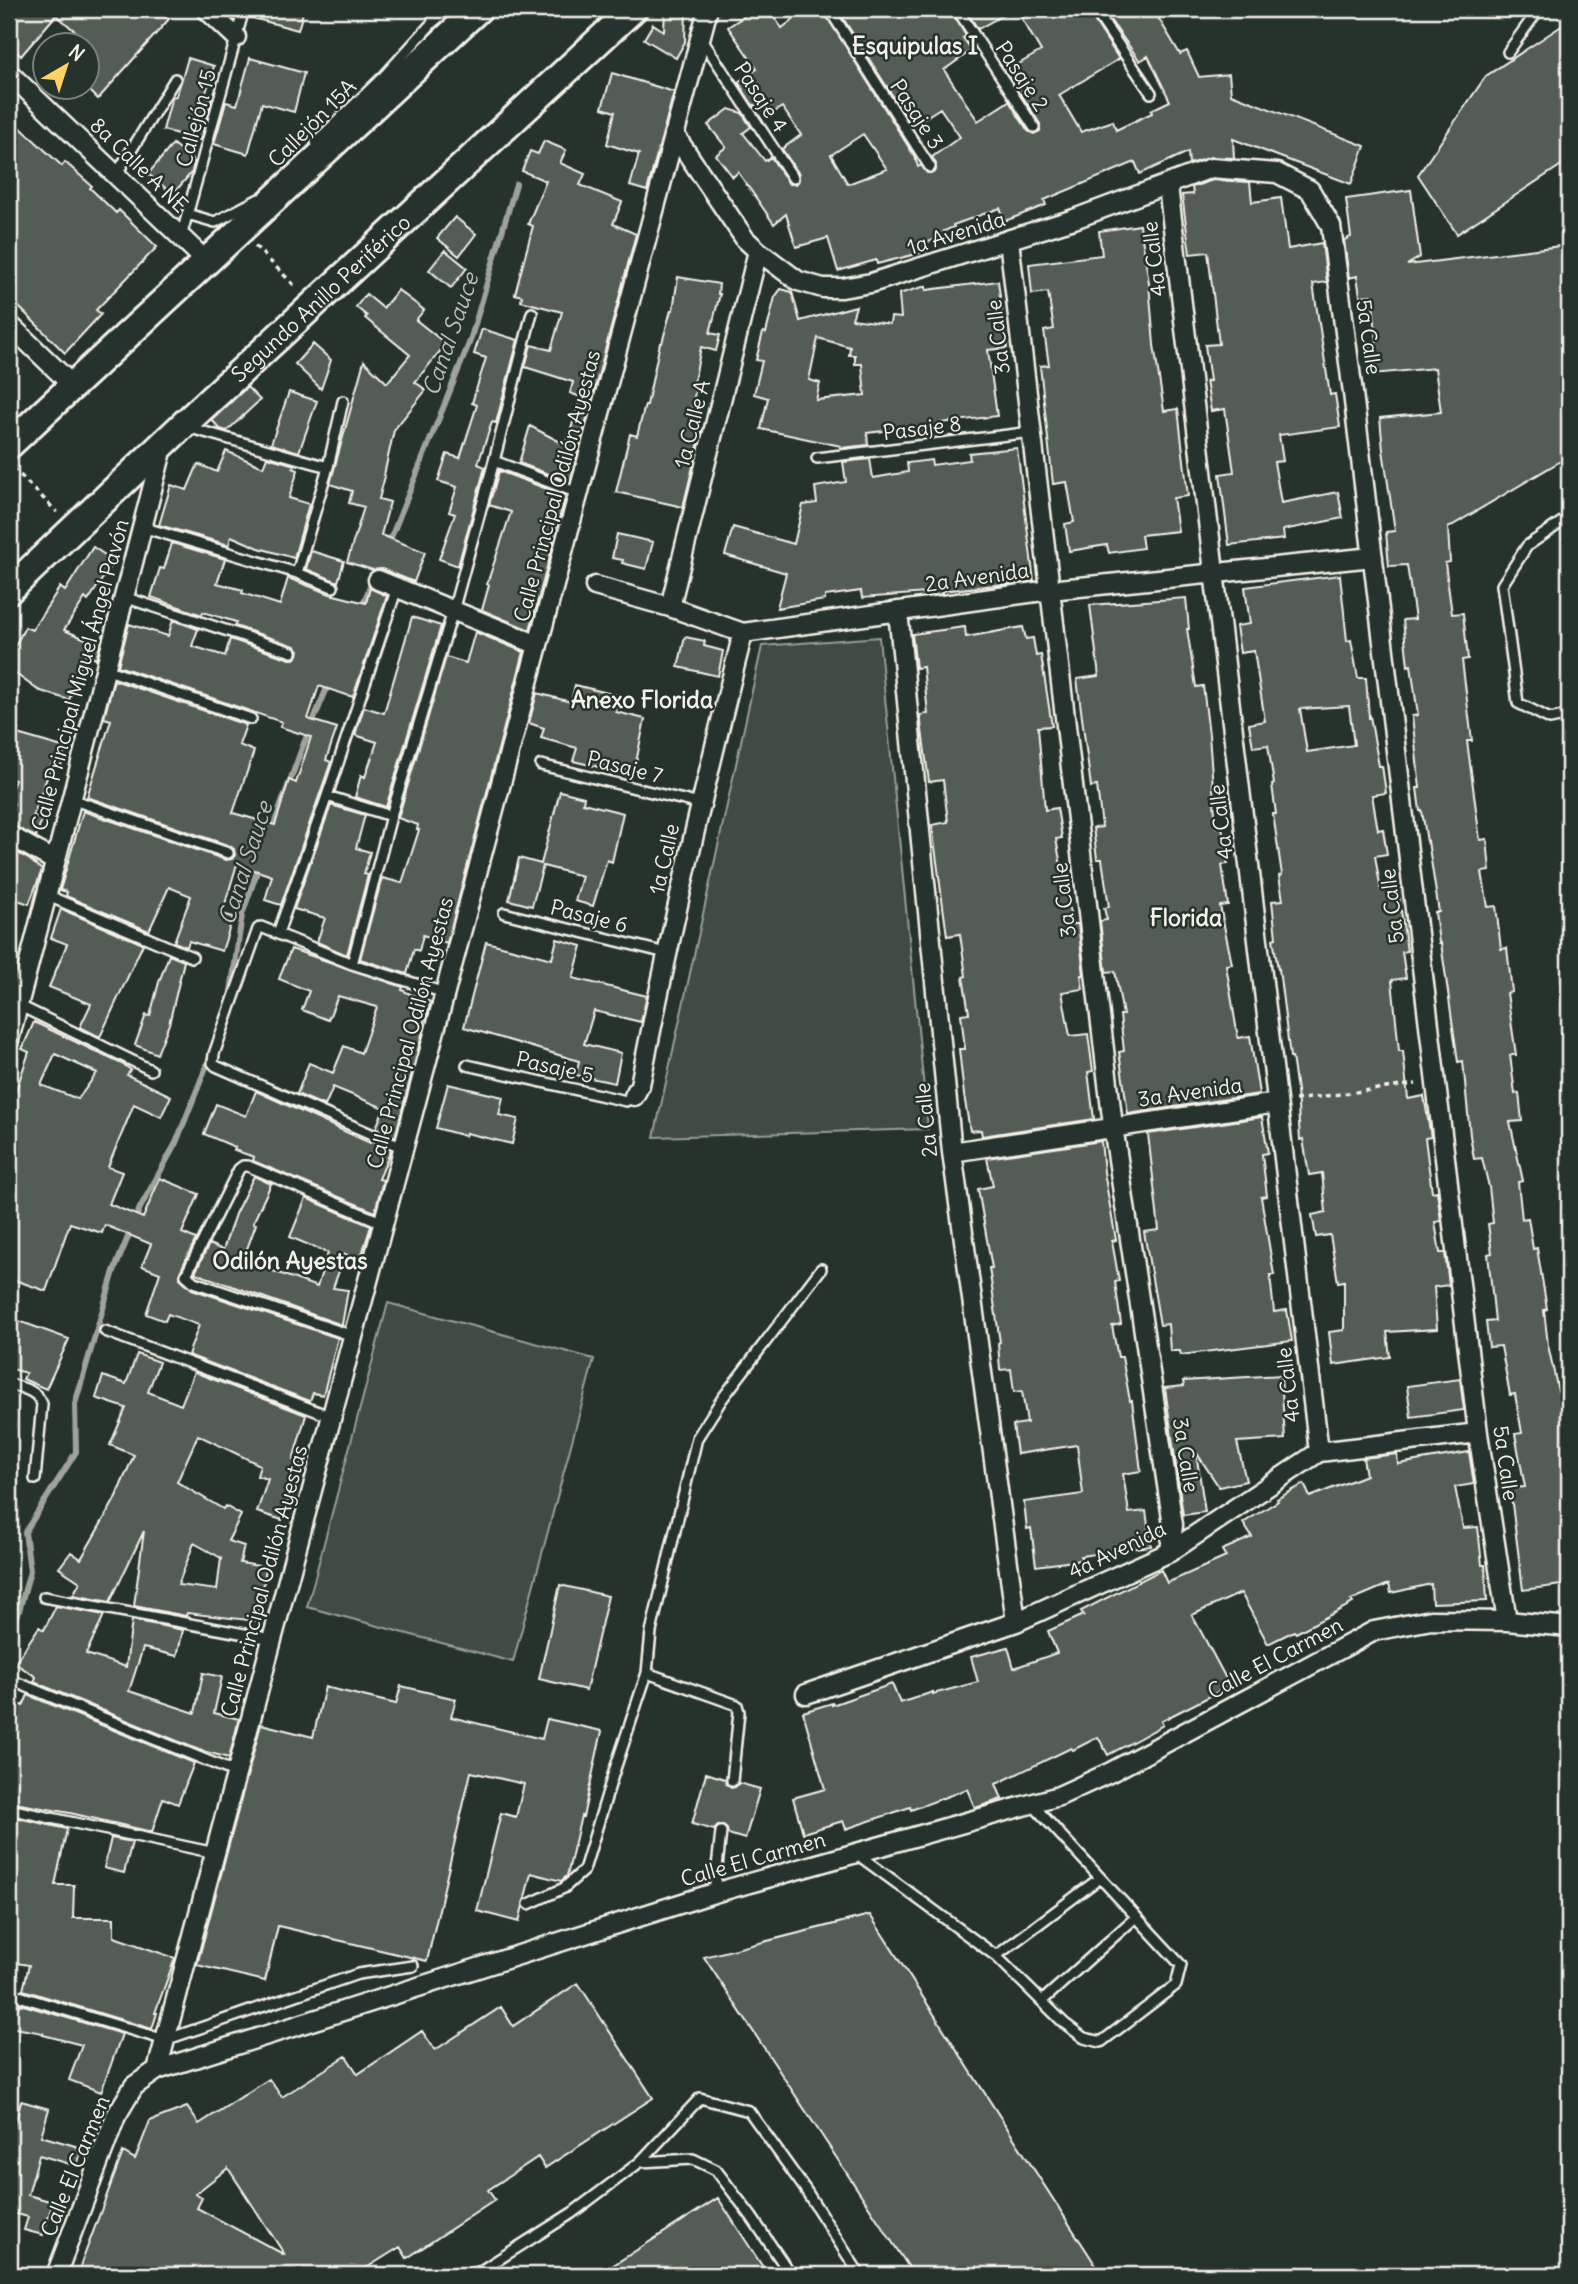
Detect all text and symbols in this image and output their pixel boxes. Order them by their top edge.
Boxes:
district label: Esquipulas I [852,31,978,60]
north arrow [32,32,102,102]
street label: Pasaje 2 [989,36,1055,116]
text: N [64,39,89,66]
street label: Pasaje 4 [728,57,794,137]
street label: Callejón 15 [170,66,222,170]
street label: Callejón 15A [262,73,362,173]
street label: Pasaje 3 [884,74,950,154]
street label: 8a Calle A NE [84,112,194,218]
street label: 1a Avenida [904,205,1008,261]
street label: Segundo Anillo Periférico [225,208,416,388]
street label: 4a Calle [1136,220,1172,298]
water label: Canal Sauce [415,267,485,399]
street label: 3a Calle [980,298,1016,376]
street label: 5a Calle [1350,298,1388,376]
street label: Calle Principal Odilón Ayestas [508,347,606,625]
street label: 1a Calle A [668,377,716,471]
street label: Pasaje 8 [881,410,963,446]
street label: Calle Principal Miguel Ángel Pavón [25,516,135,834]
street label: 2a Avenida [923,556,1031,598]
district label: Anexo Florida [571,685,713,714]
street label: Pasaje 7 [584,745,666,789]
street label: 4a Calle [1203,783,1239,861]
water label: Canal Sauce [211,796,279,928]
street label: 1a Calle [643,821,685,897]
street label: 3a Calle [1046,861,1082,939]
street label: 5a Calle [1374,867,1410,945]
street label: Pasaje 6 [548,893,630,939]
street label: Calle Principal Odilón Ayestas [361,894,459,1172]
district label: Florida [1150,903,1222,932]
street label: Pasaje 5 [514,1045,596,1089]
street label: 3a Avenida [1136,1071,1244,1113]
street label: 2a Calle [909,1081,943,1159]
district label: Odilón Ayestas [212,1246,368,1275]
street label: 4a Calle [1270,1346,1306,1424]
street label: 3a Calle [1167,1416,1205,1494]
street label: 5a Calle [1487,1424,1525,1502]
street label: Calle Principal Odilón Ayestas [215,1442,313,1720]
street label: 4a Avenida [1064,1515,1170,1585]
street label: Calle El Carmen [1203,1611,1347,1705]
street label: Calle El Carmen [677,1825,829,1893]
street label: Calle El Carmen [34,2092,116,2240]

